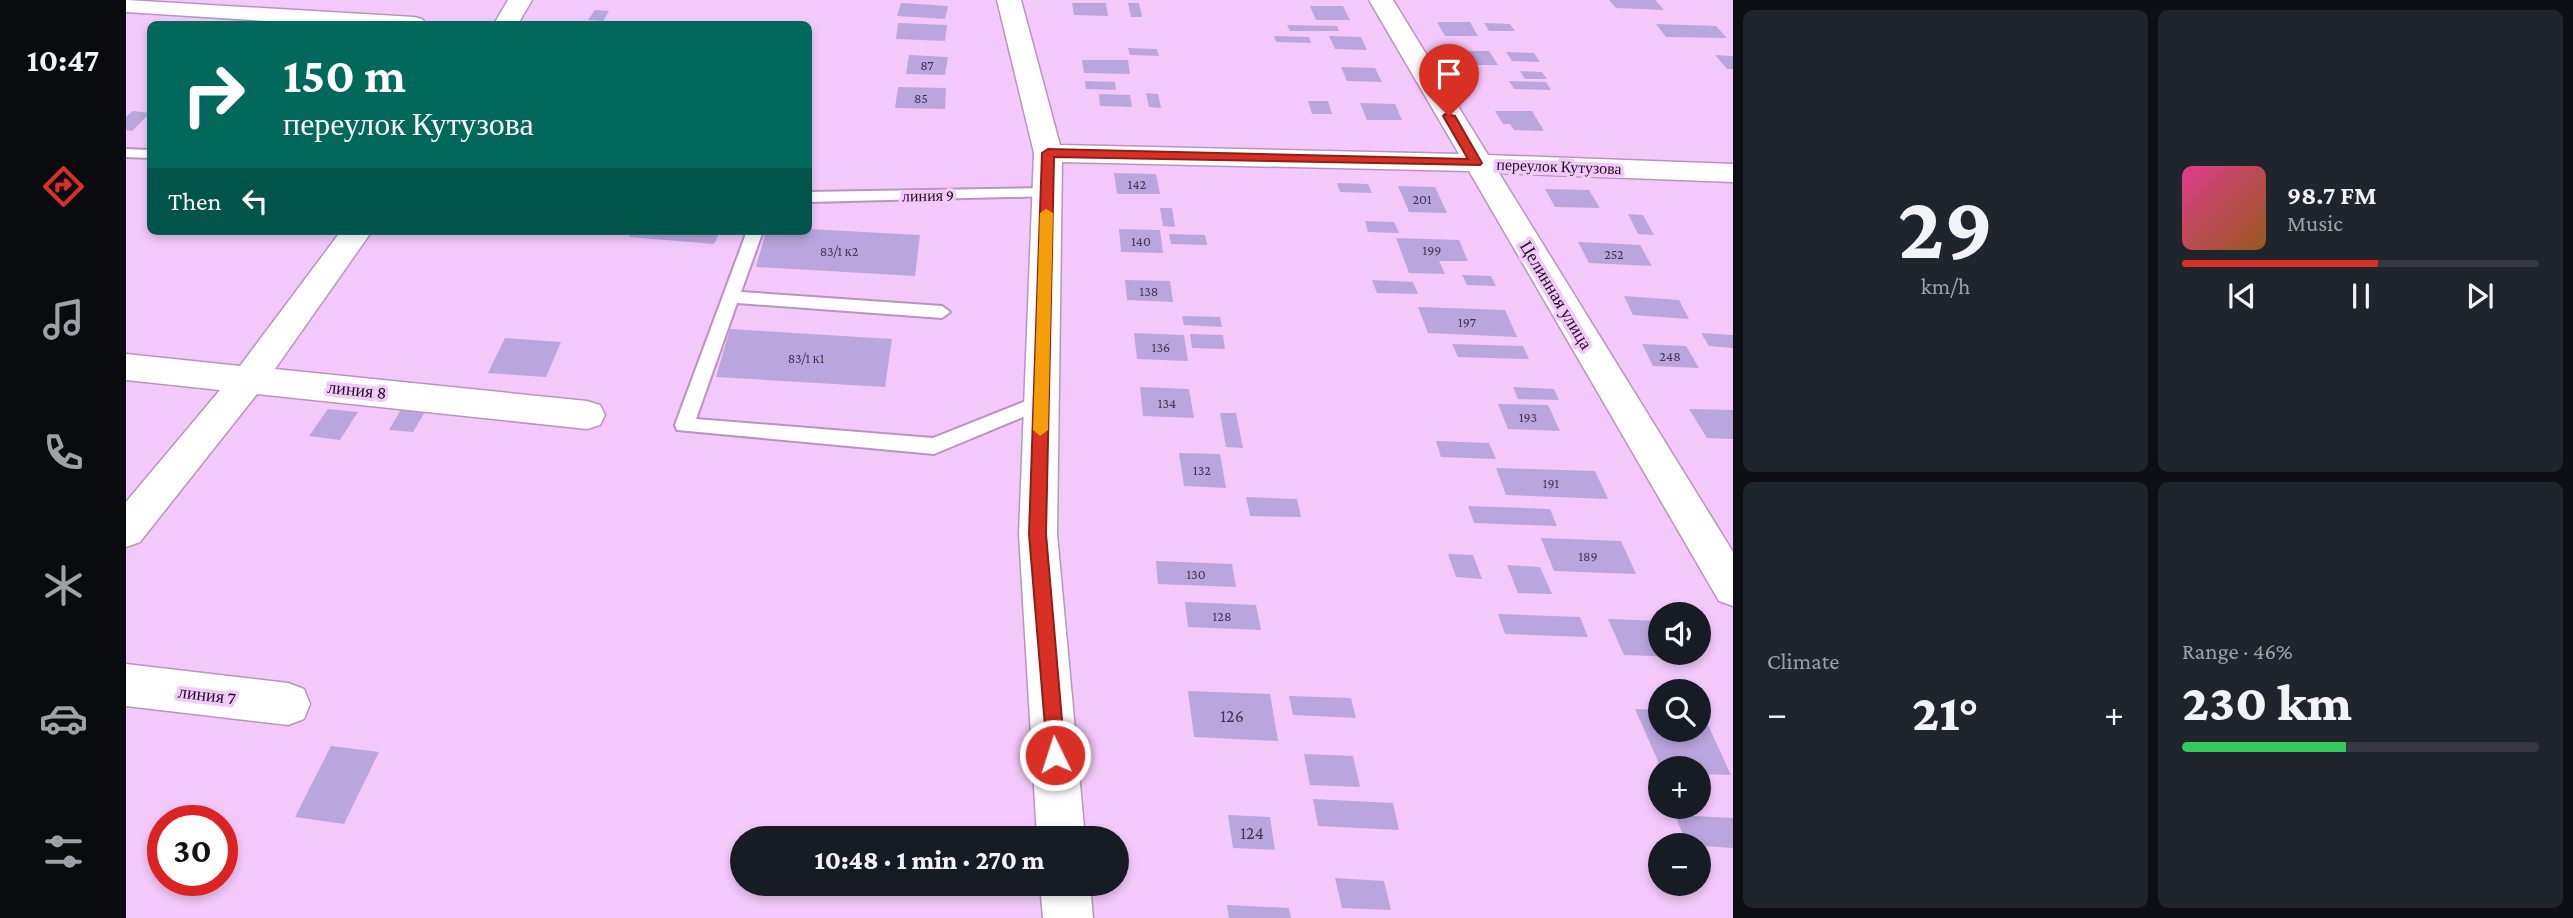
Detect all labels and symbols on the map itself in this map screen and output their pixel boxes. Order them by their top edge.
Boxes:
pin [1419,44,1479,116]
house number: 87 [920,57,934,73]
house number: 85 [914,90,928,106]
street label: переулок Кутузова [1496,156,1622,178]
house number: 142 [1128,176,1146,192]
street label: линия 9 [902,187,954,204]
house number: 201 [1412,191,1432,207]
house number: 140 [1131,233,1151,249]
street label: Целинная улица [1516,237,1596,353]
house number: 199 [1423,242,1441,258]
house number: 83/1 к2 [820,243,859,259]
house number: 252 [1604,246,1624,262]
house number: 138 [1140,283,1158,299]
house number: 197 [1458,314,1477,330]
house number: 136 [1152,339,1170,355]
house number: 248 [1659,348,1681,364]
house number: 83/1 к1 [788,350,825,366]
street label: линия 8 [326,377,388,403]
house number: 134 [1158,395,1176,411]
house number: 193 [1519,409,1537,425]
house number: 132 [1193,462,1211,478]
house number: 191 [1543,475,1560,491]
house number: 189 [1578,548,1598,564]
house number: 130 [1186,566,1206,582]
house number: 128 [1213,608,1231,624]
street label: линия 7 [177,682,237,708]
house number: 126 [1220,706,1244,726]
position arrow [1018,718,1092,792]
speed limit sign: 30 [147,805,238,896]
house number: 124 [1240,823,1264,843]

